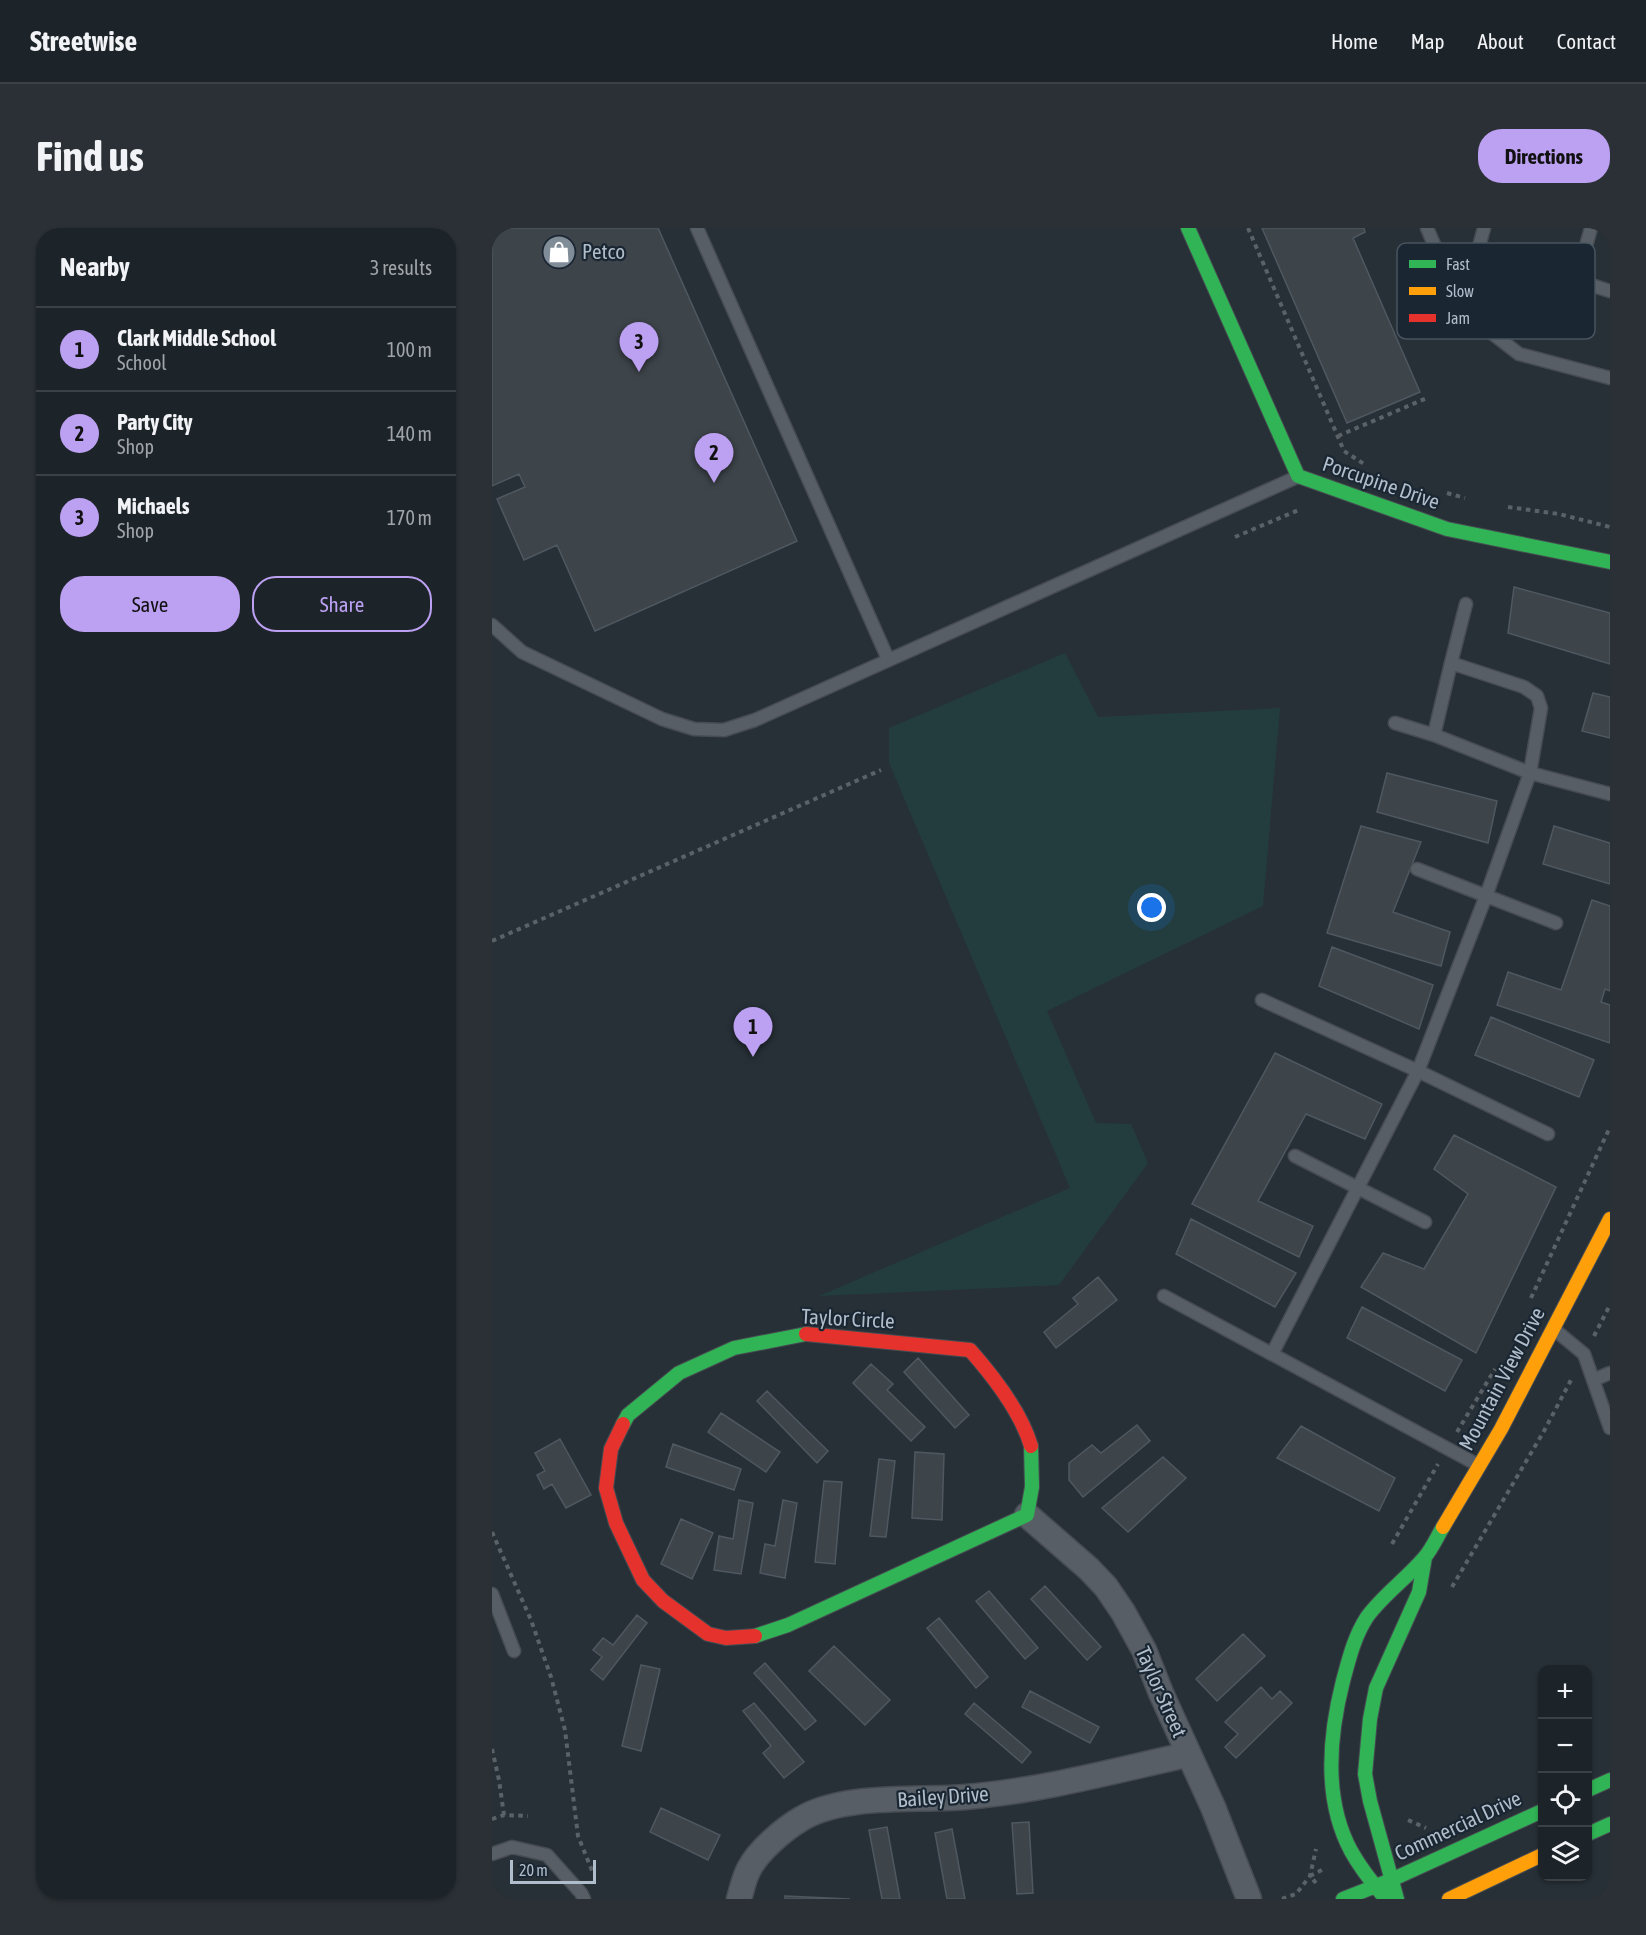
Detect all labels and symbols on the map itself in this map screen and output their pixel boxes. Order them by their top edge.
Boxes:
shop icon: Petco [541,234,577,270]
place label: Petco [582,239,625,263]
legend [1397,243,1595,339]
text: Fast [1446,255,1470,273]
text: Slow [1446,282,1474,300]
text: Jam [1446,309,1470,327]
pin: 3 [620,322,658,372]
pin: 2 [694,434,734,483]
street label: Porcupine Drive [1320,451,1443,513]
your location [1137,893,1166,922]
pin: 1 [734,1008,772,1057]
street label: Mountain View Drive [1453,1303,1549,1454]
street label: Taylor Circle [801,1304,895,1332]
street label: Taylor Street [1131,1643,1193,1741]
street label: Bailey Drive [896,1781,989,1811]
street label: Commercial Drive [1390,1785,1525,1865]
scale bar [510,1857,596,1884]

